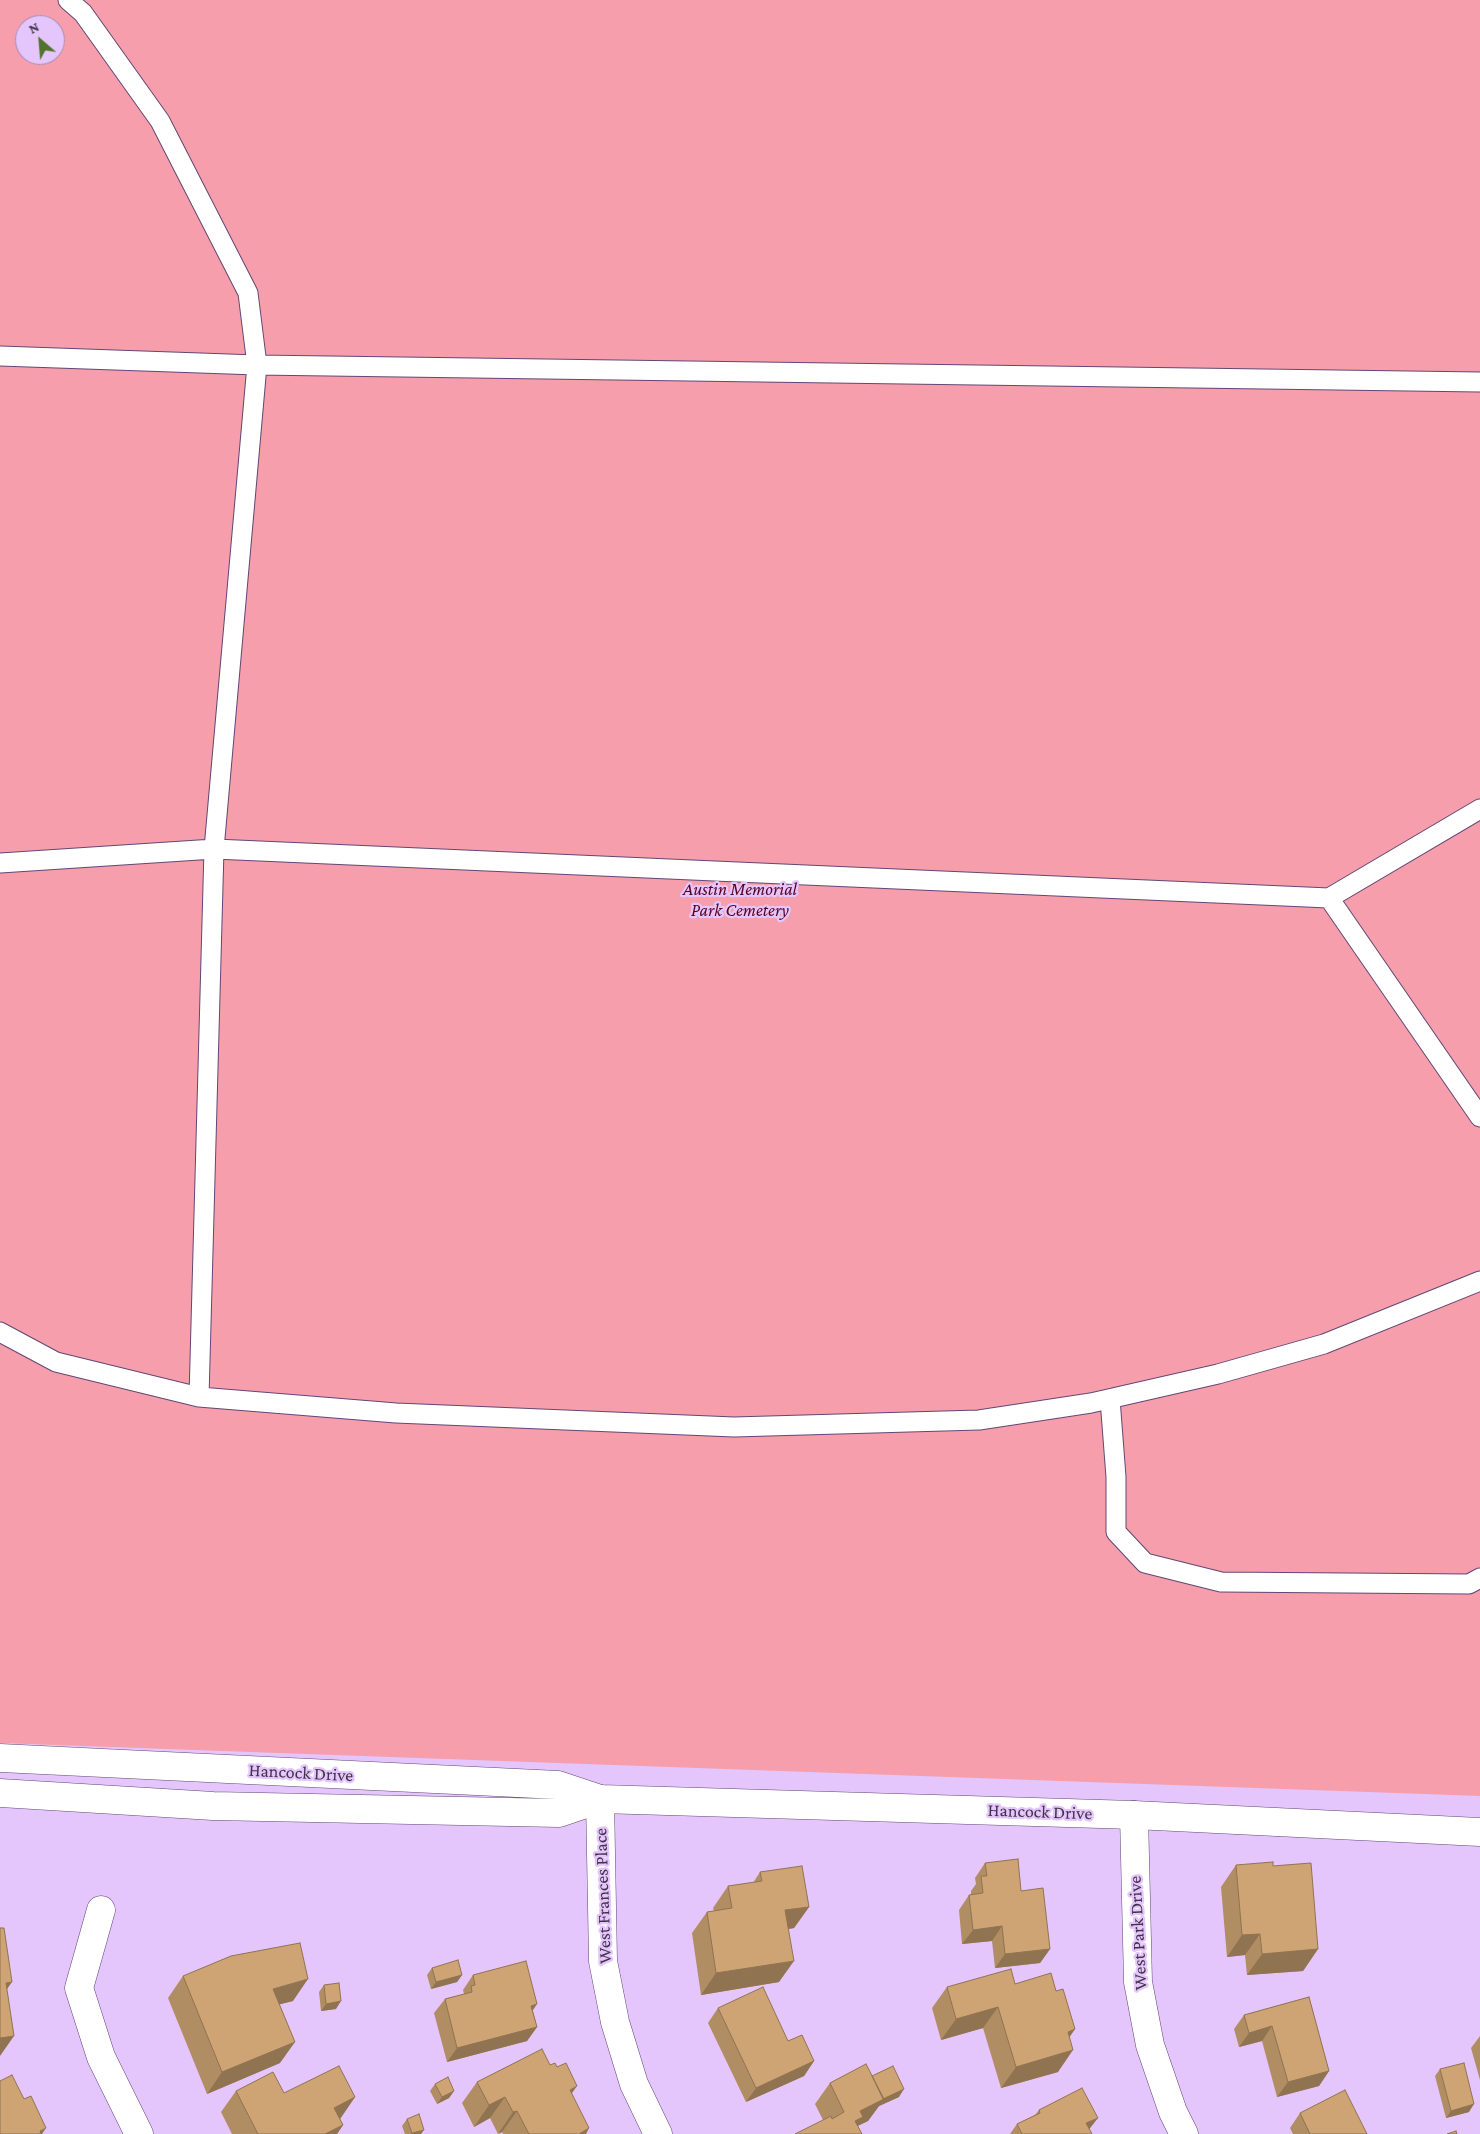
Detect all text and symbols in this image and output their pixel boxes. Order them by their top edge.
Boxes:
north arrow [15,15,65,65]
text: N [26,18,42,37]
park label: Austin Memorial Park Cemetery [683,878,797,921]
street label: Hancock Drive [248,1759,354,1787]
street label: Hancock Drive [987,1799,1093,1825]
street label: West Frances Place [590,1828,616,1964]
street label: West Park Drive [1124,1875,1152,1991]

